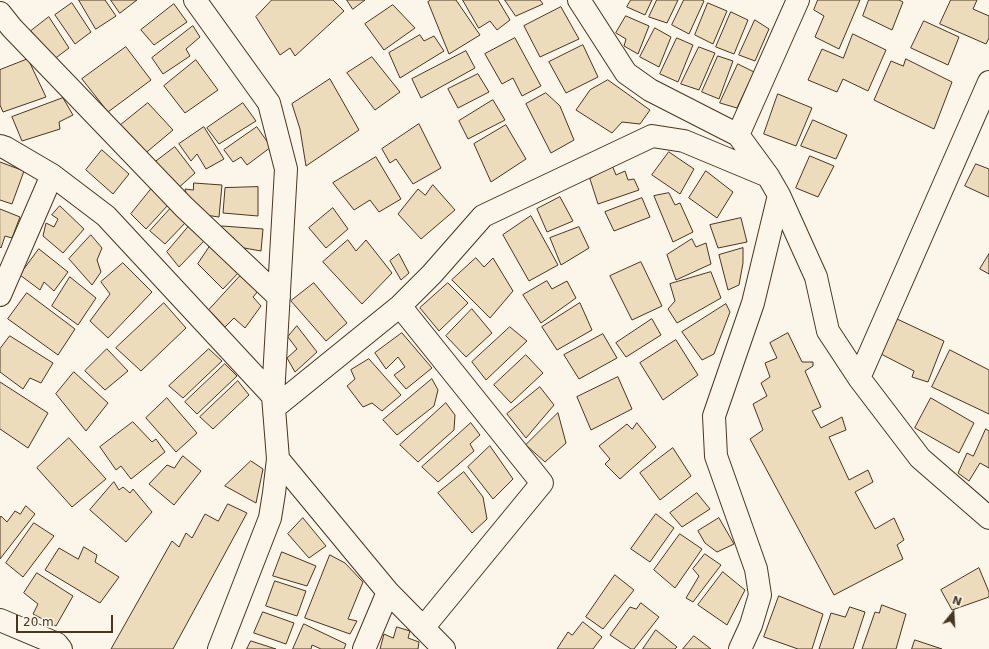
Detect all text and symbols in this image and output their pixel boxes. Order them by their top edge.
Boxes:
north arrow [933,593,973,633]
text: N [950,594,963,609]
scale bar [18,607,115,633]
text: 20 m [23,615,54,629]

